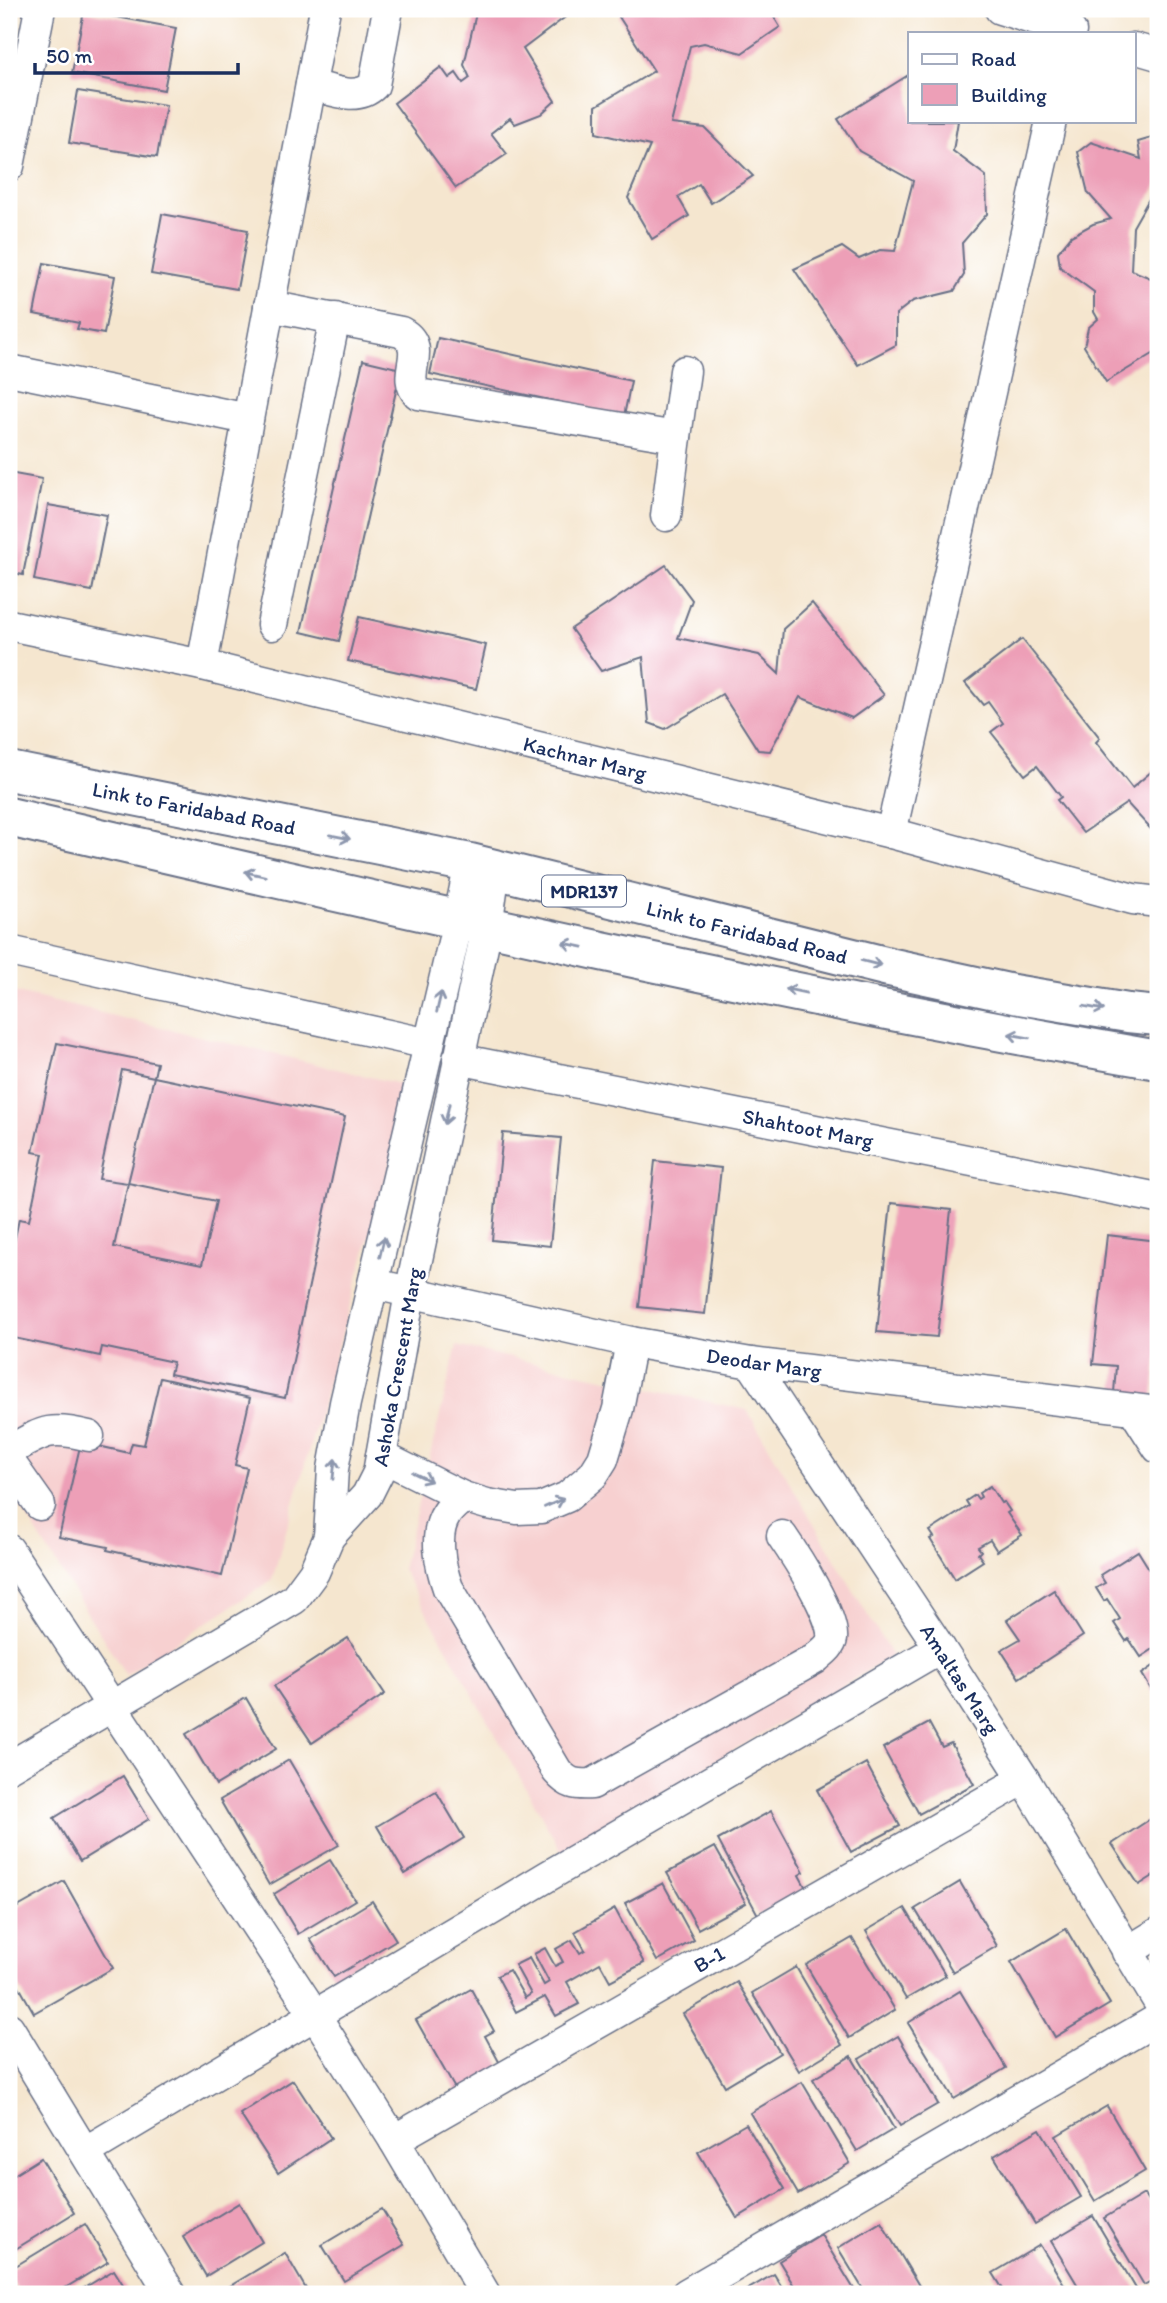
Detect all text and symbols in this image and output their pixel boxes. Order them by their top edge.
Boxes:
scale bar [35,32,238,76]
legend [908,32,1136,122]
text: 50 m [46,43,93,68]
text: Road [971,46,1017,71]
text: Building [971,82,1047,107]
street label: Kachnar Marg [521,731,650,785]
street label: Link to Faridabad Road [90,776,298,840]
one-way arrow [328,831,351,844]
one-way arrow [244,867,267,880]
road number: MDR137 [542,876,626,906]
street label: Link to Faridabad Road [644,895,850,969]
one-way arrow [562,937,585,951]
one-way arrow [859,957,882,970]
one-way arrow [785,983,808,997]
one-way arrow [433,991,446,1014]
one-way arrow [1082,1002,1105,1015]
one-way arrow [1008,1029,1030,1042]
one-way arrow [439,1102,453,1125]
street label: Shahtoot Marg [740,1103,876,1153]
one-way arrow [376,1236,390,1259]
street label: Ashoka Crescent Marg [367,1265,427,1468]
street label: Deodar Marg [705,1343,824,1384]
one-way arrow [327,1458,340,1481]
one-way arrow [411,1470,432,1484]
one-way arrow [543,1496,564,1509]
street label: Amaltas Marg [915,1619,1005,1739]
street label: B-1 [689,1940,729,1978]

